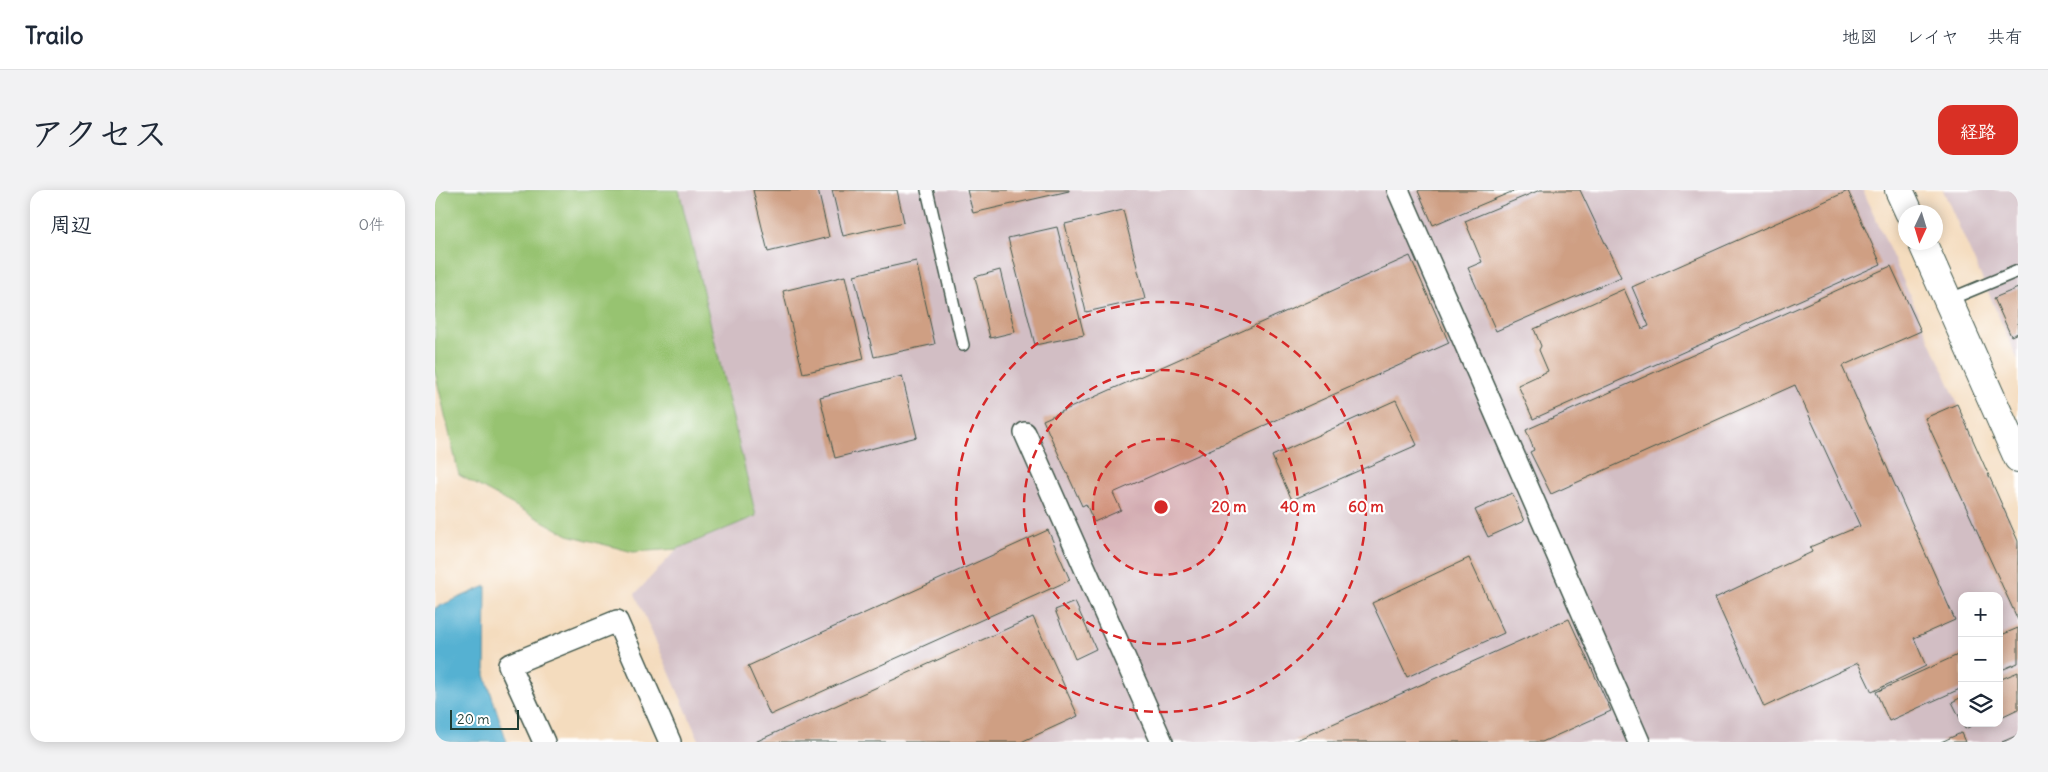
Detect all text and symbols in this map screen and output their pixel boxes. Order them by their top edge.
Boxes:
text: Trailo [25,20,83,50]
text: 地図 [1842,25,1878,48]
text: レイヤ [1906,25,1959,48]
text: 共有 [1987,25,2023,48]
button: 経路 [1938,105,2018,155]
text: アクセス [30,111,168,155]
north arrow [1898,205,1943,250]
text: 周辺 [50,211,92,238]
text: 0件 [358,214,385,234]
text: 20 m [1212,497,1246,516]
text: 40 m [1280,497,1316,516]
text: 60 m [1348,497,1384,516]
centre of rings [1152,498,1170,516]
map controls [1958,592,2003,727]
button: + [1958,592,2003,637]
button: − [1958,637,2003,682]
button: layers [1958,682,2003,727]
scale bar [450,707,519,730]
text: 20 m [457,710,490,728]

